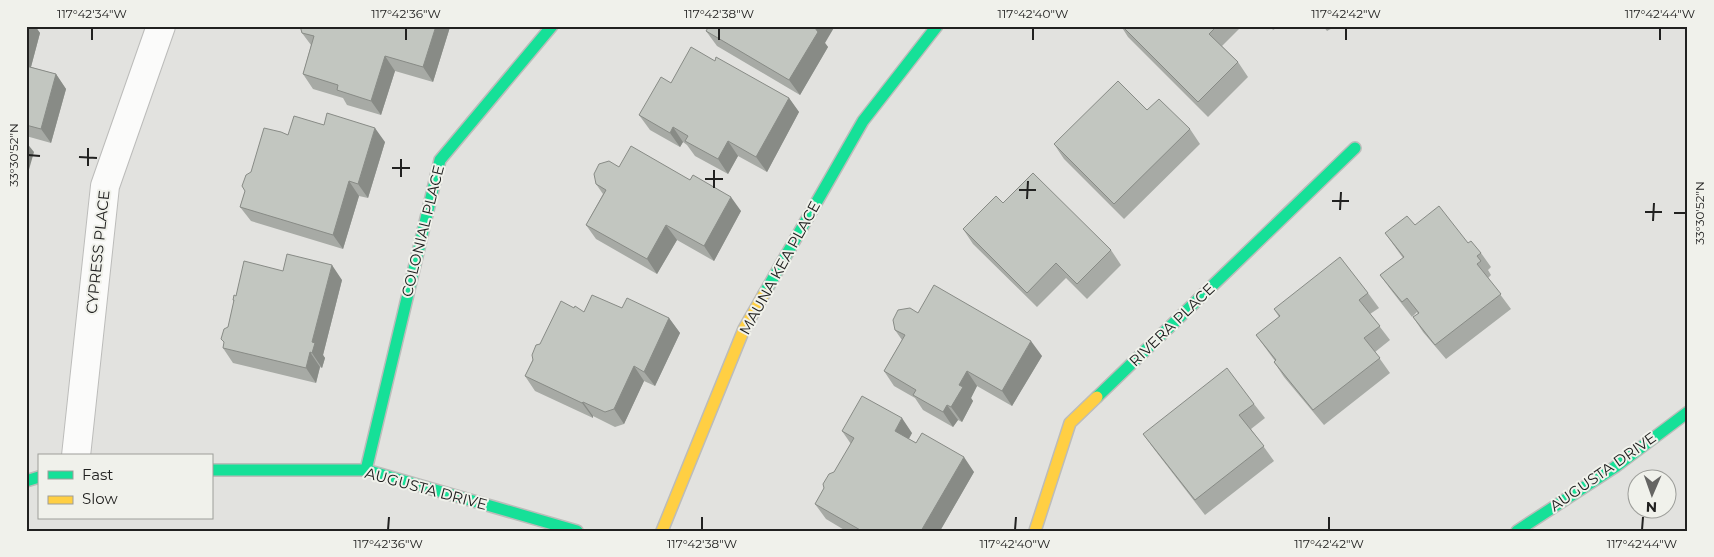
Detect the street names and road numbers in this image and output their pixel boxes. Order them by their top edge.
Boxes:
street label: COLONIAL PLACE [397,163,448,299]
street label: CYPRESS PLACE [82,189,113,315]
street label: MAUNA KEA PLACE [735,198,824,338]
street label: RIVERA PLACE [1125,279,1218,370]
street label: AUGUSTA DRIVE [1546,428,1660,515]
street label: AUGUSTA DRIVE [363,463,489,514]

